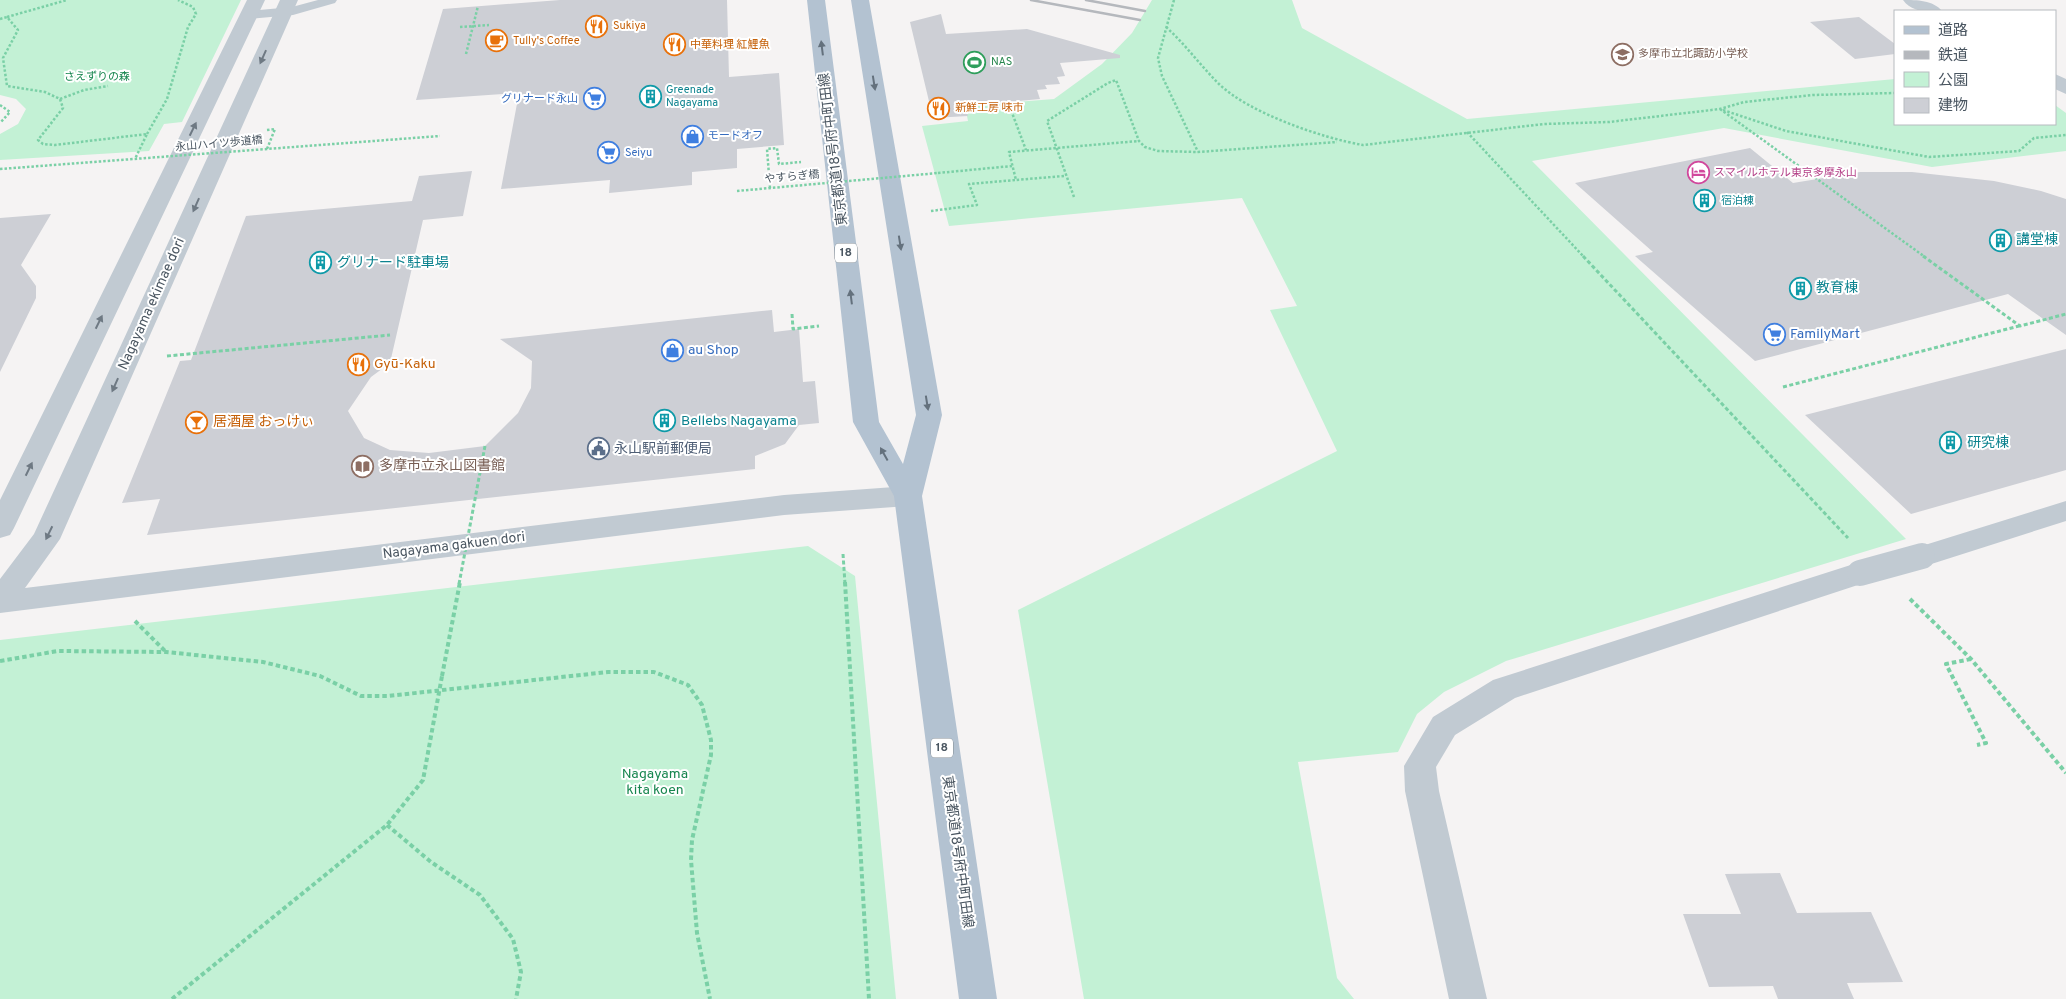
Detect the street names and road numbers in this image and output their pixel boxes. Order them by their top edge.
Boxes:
street label: 東京都道18号府中町田線 [816,72,852,226]
street label: 永山ハイツ歩道橋 [175,133,263,155]
street label: やすらぎ橋 [764,168,820,186]
street label: Nagayama ekimae dori [115,235,189,373]
road number: 18 [835,244,857,262]
street label: Nagayama gakuen dori [382,529,526,563]
road number: 18 [931,738,953,758]
street label: 東京都道18号府中町田線 [938,775,976,929]

